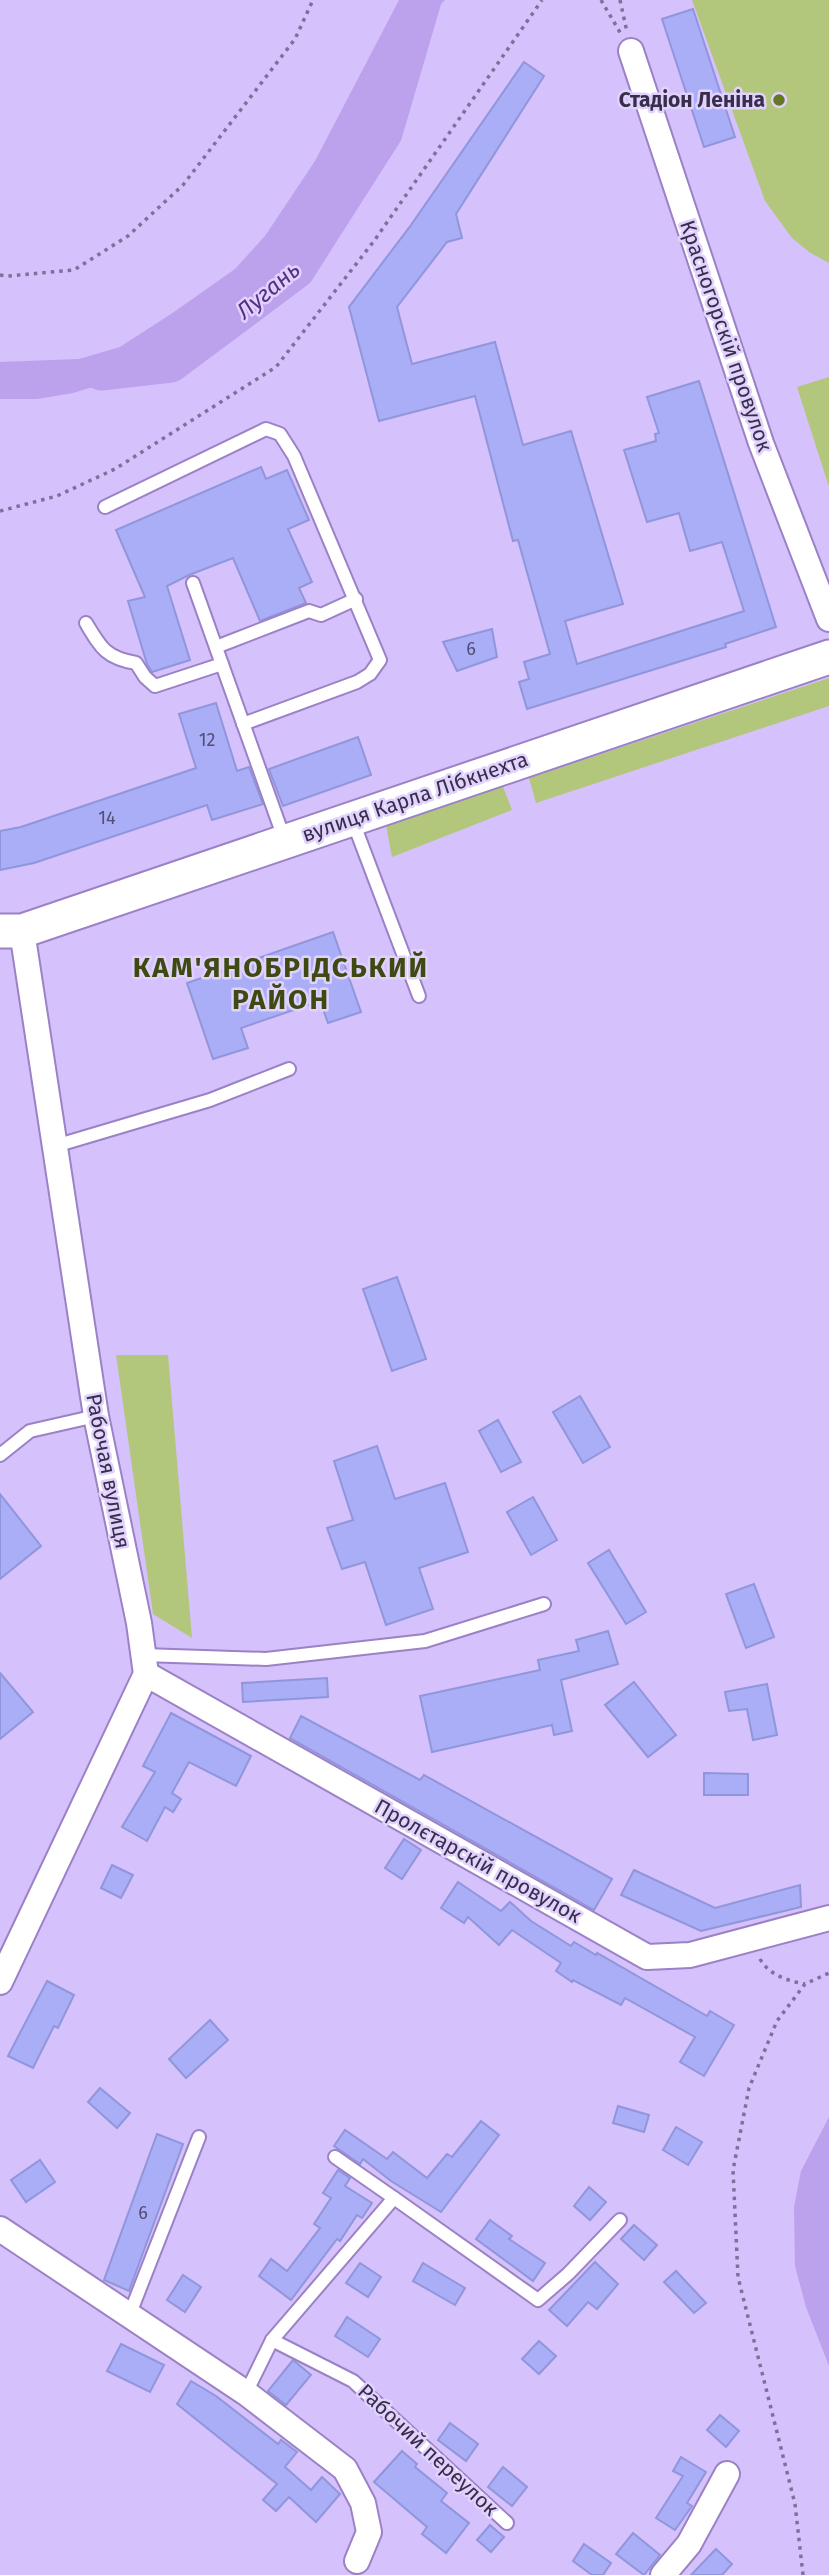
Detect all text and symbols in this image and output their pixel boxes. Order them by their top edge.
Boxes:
place label: Стадіон Леніна [619,87,765,113]
marker: Стадіон Леніна [771,92,787,108]
street label: Красногорскій провулок [674,217,778,455]
water label: Лугань [230,255,306,325]
house number: 6 [466,638,476,660]
house number: 12 [199,729,215,751]
street label: вулиця Карла Лібкнехта [298,746,532,848]
house number: 14 [98,807,116,829]
district label: КАМ'ЯНОБРІДСЬКИЙ РАЙОН [133,951,429,1016]
street label: Рабочая вулиця [80,1391,136,1551]
street label: Пролєтарскій провулок [370,1793,586,1929]
house number: 6 [138,2202,148,2224]
street label: Рабочий переулок [352,2378,504,2522]

